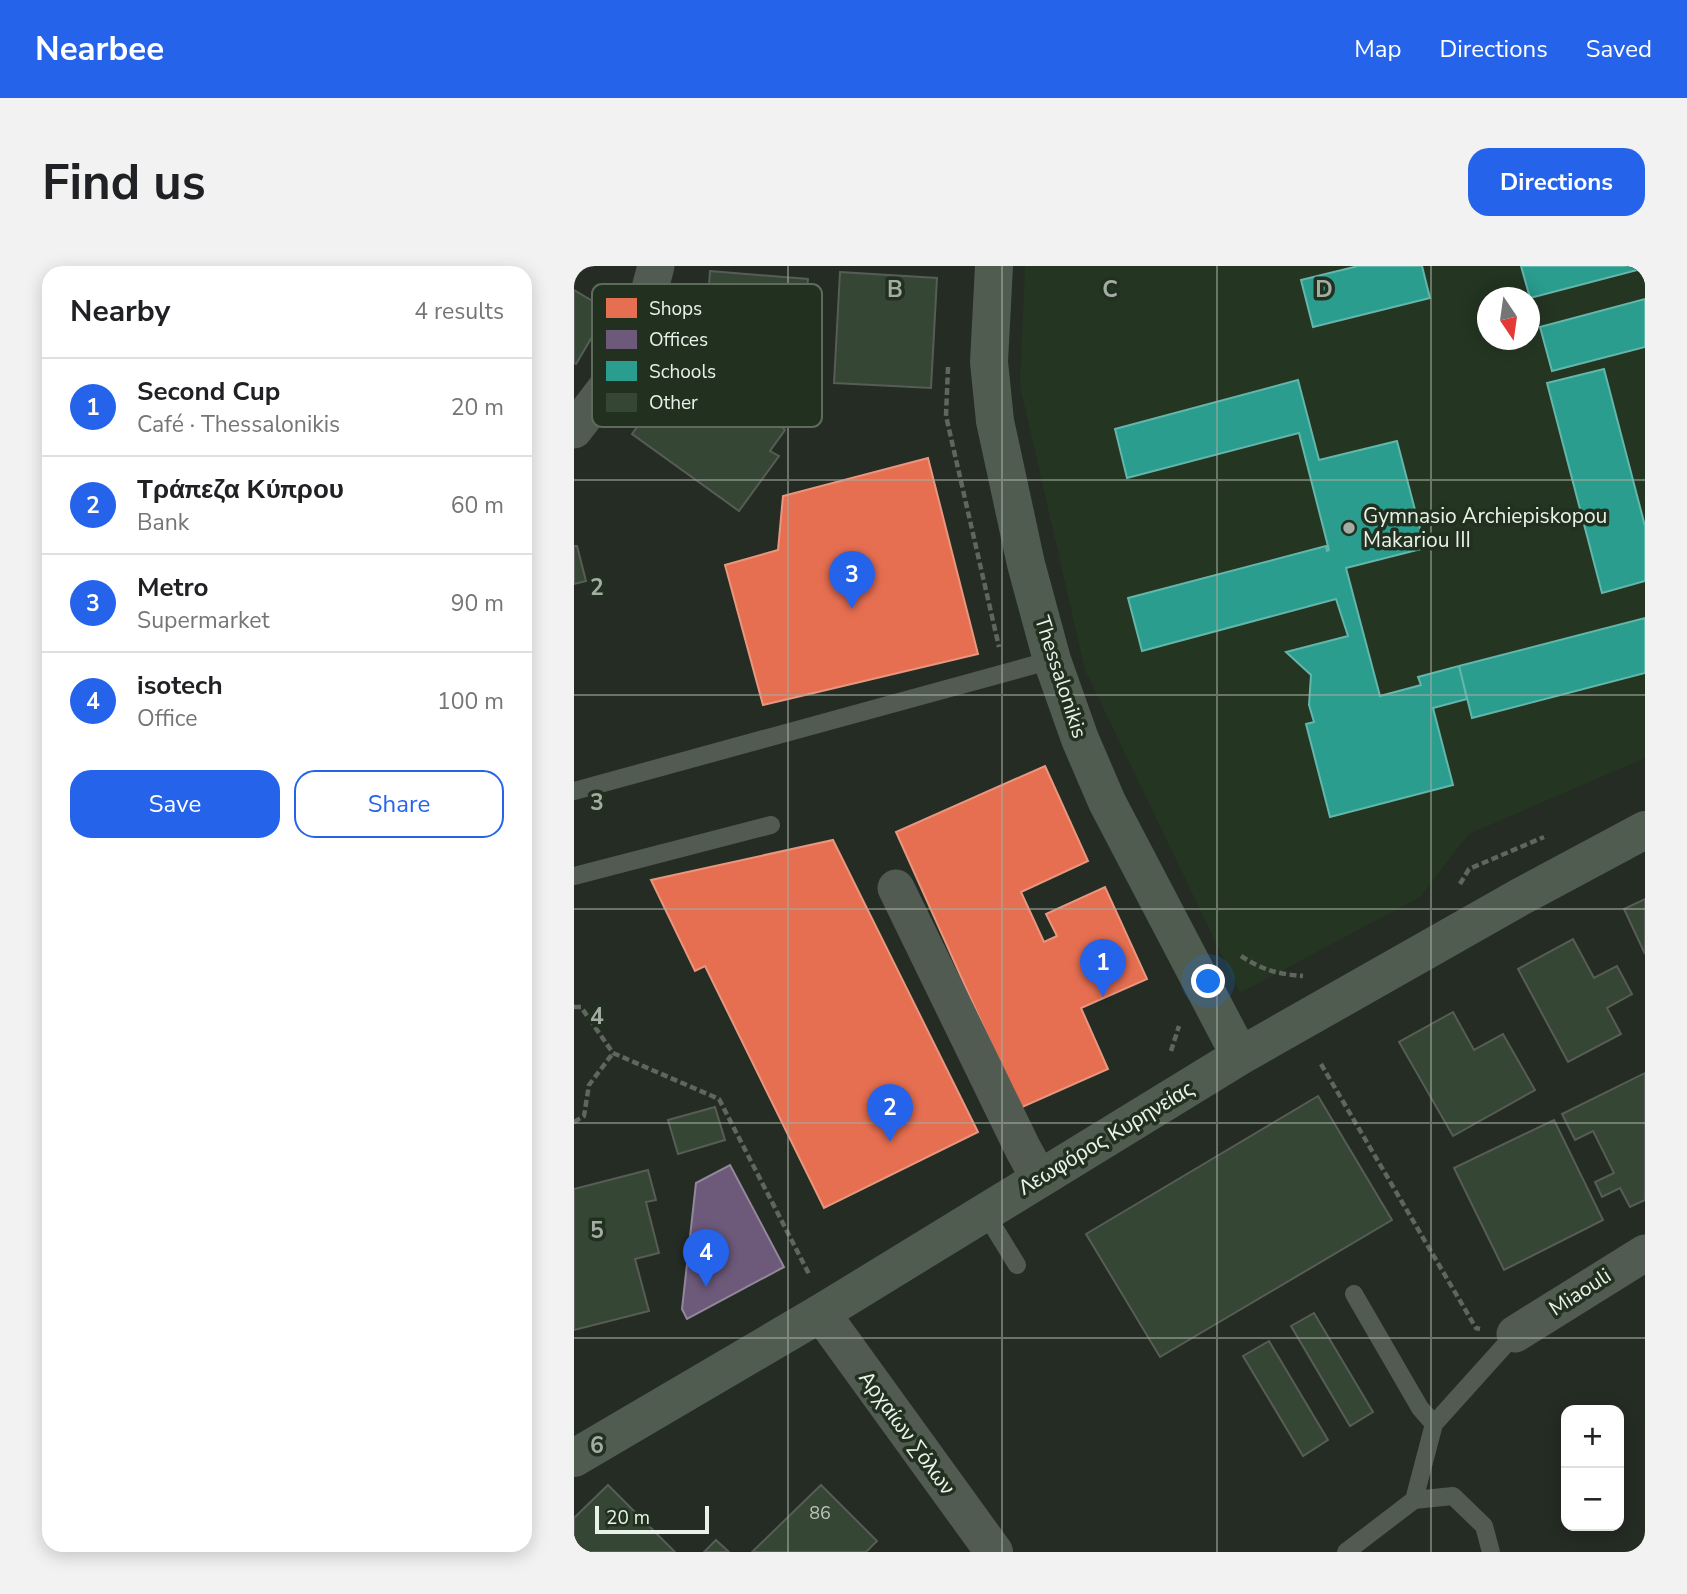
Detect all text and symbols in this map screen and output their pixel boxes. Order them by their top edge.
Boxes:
text: Nearbee [35,27,164,72]
text: Map [1354,33,1401,65]
text: Directions [1439,33,1548,65]
text: Saved [1586,33,1652,65]
button: Directions [1468,148,1645,216]
text: Find us [42,149,206,216]
text: B [887,274,903,305]
text: C [1102,274,1118,305]
text: D [1315,274,1333,305]
legend [592,284,822,427]
north arrow [1477,287,1540,350]
text: Nearby [70,291,170,332]
text: 4 results [414,296,504,327]
text: Shops [649,296,702,322]
text: Offices [649,327,708,353]
text: Schools [649,359,716,385]
text: Second Cup [137,374,280,409]
text: Other [649,390,698,416]
text: 1 [86,392,100,423]
text: 20 m [451,392,504,423]
text: Café · Thessalonikis [137,409,340,440]
text: Τράπεζα Κύπρου [137,472,344,507]
text: 2 [86,490,100,521]
text: 60 m [451,490,504,521]
place label: Gymnasio Archiepiskopou Makariou III [1363,502,1607,554]
text: Bank [137,507,189,538]
marker: Gymnasio Archiepiskopou Makariou III [1341,520,1357,536]
pin: 3 [829,551,875,609]
text: Metro [137,570,209,605]
text: 2 [590,572,604,603]
text: 3 [86,588,100,619]
text: 90 m [451,588,504,619]
text: Supermarket [137,605,270,636]
street label: Thessalonikis [1028,612,1094,742]
text: isotech [137,668,223,703]
text: 4 [86,686,100,717]
text: 100 m [437,686,504,717]
text: Office [137,703,197,734]
button: Save [70,770,280,838]
button: Share [294,770,504,838]
text: 3 [590,787,604,818]
pin: 1 [1080,939,1126,997]
your location [1191,964,1225,998]
text: 4 [590,1001,604,1032]
street label: Λεωφόρος Κυρηνείας [1013,1074,1199,1202]
pin: 2 [867,1084,913,1142]
text: 5 [590,1215,604,1246]
pin: 4 [683,1229,729,1287]
street label: Miaouli [1544,1262,1616,1322]
street label: Αρχαίων Σόλων [853,1366,961,1500]
map controls [1561,1405,1624,1531]
button: + [1561,1405,1624,1468]
text: 6 [590,1430,604,1461]
button: − [1561,1468,1624,1531]
house number: 86 [809,1501,831,1525]
scale bar [595,1503,709,1535]
text: 20 m [606,1505,650,1531]

